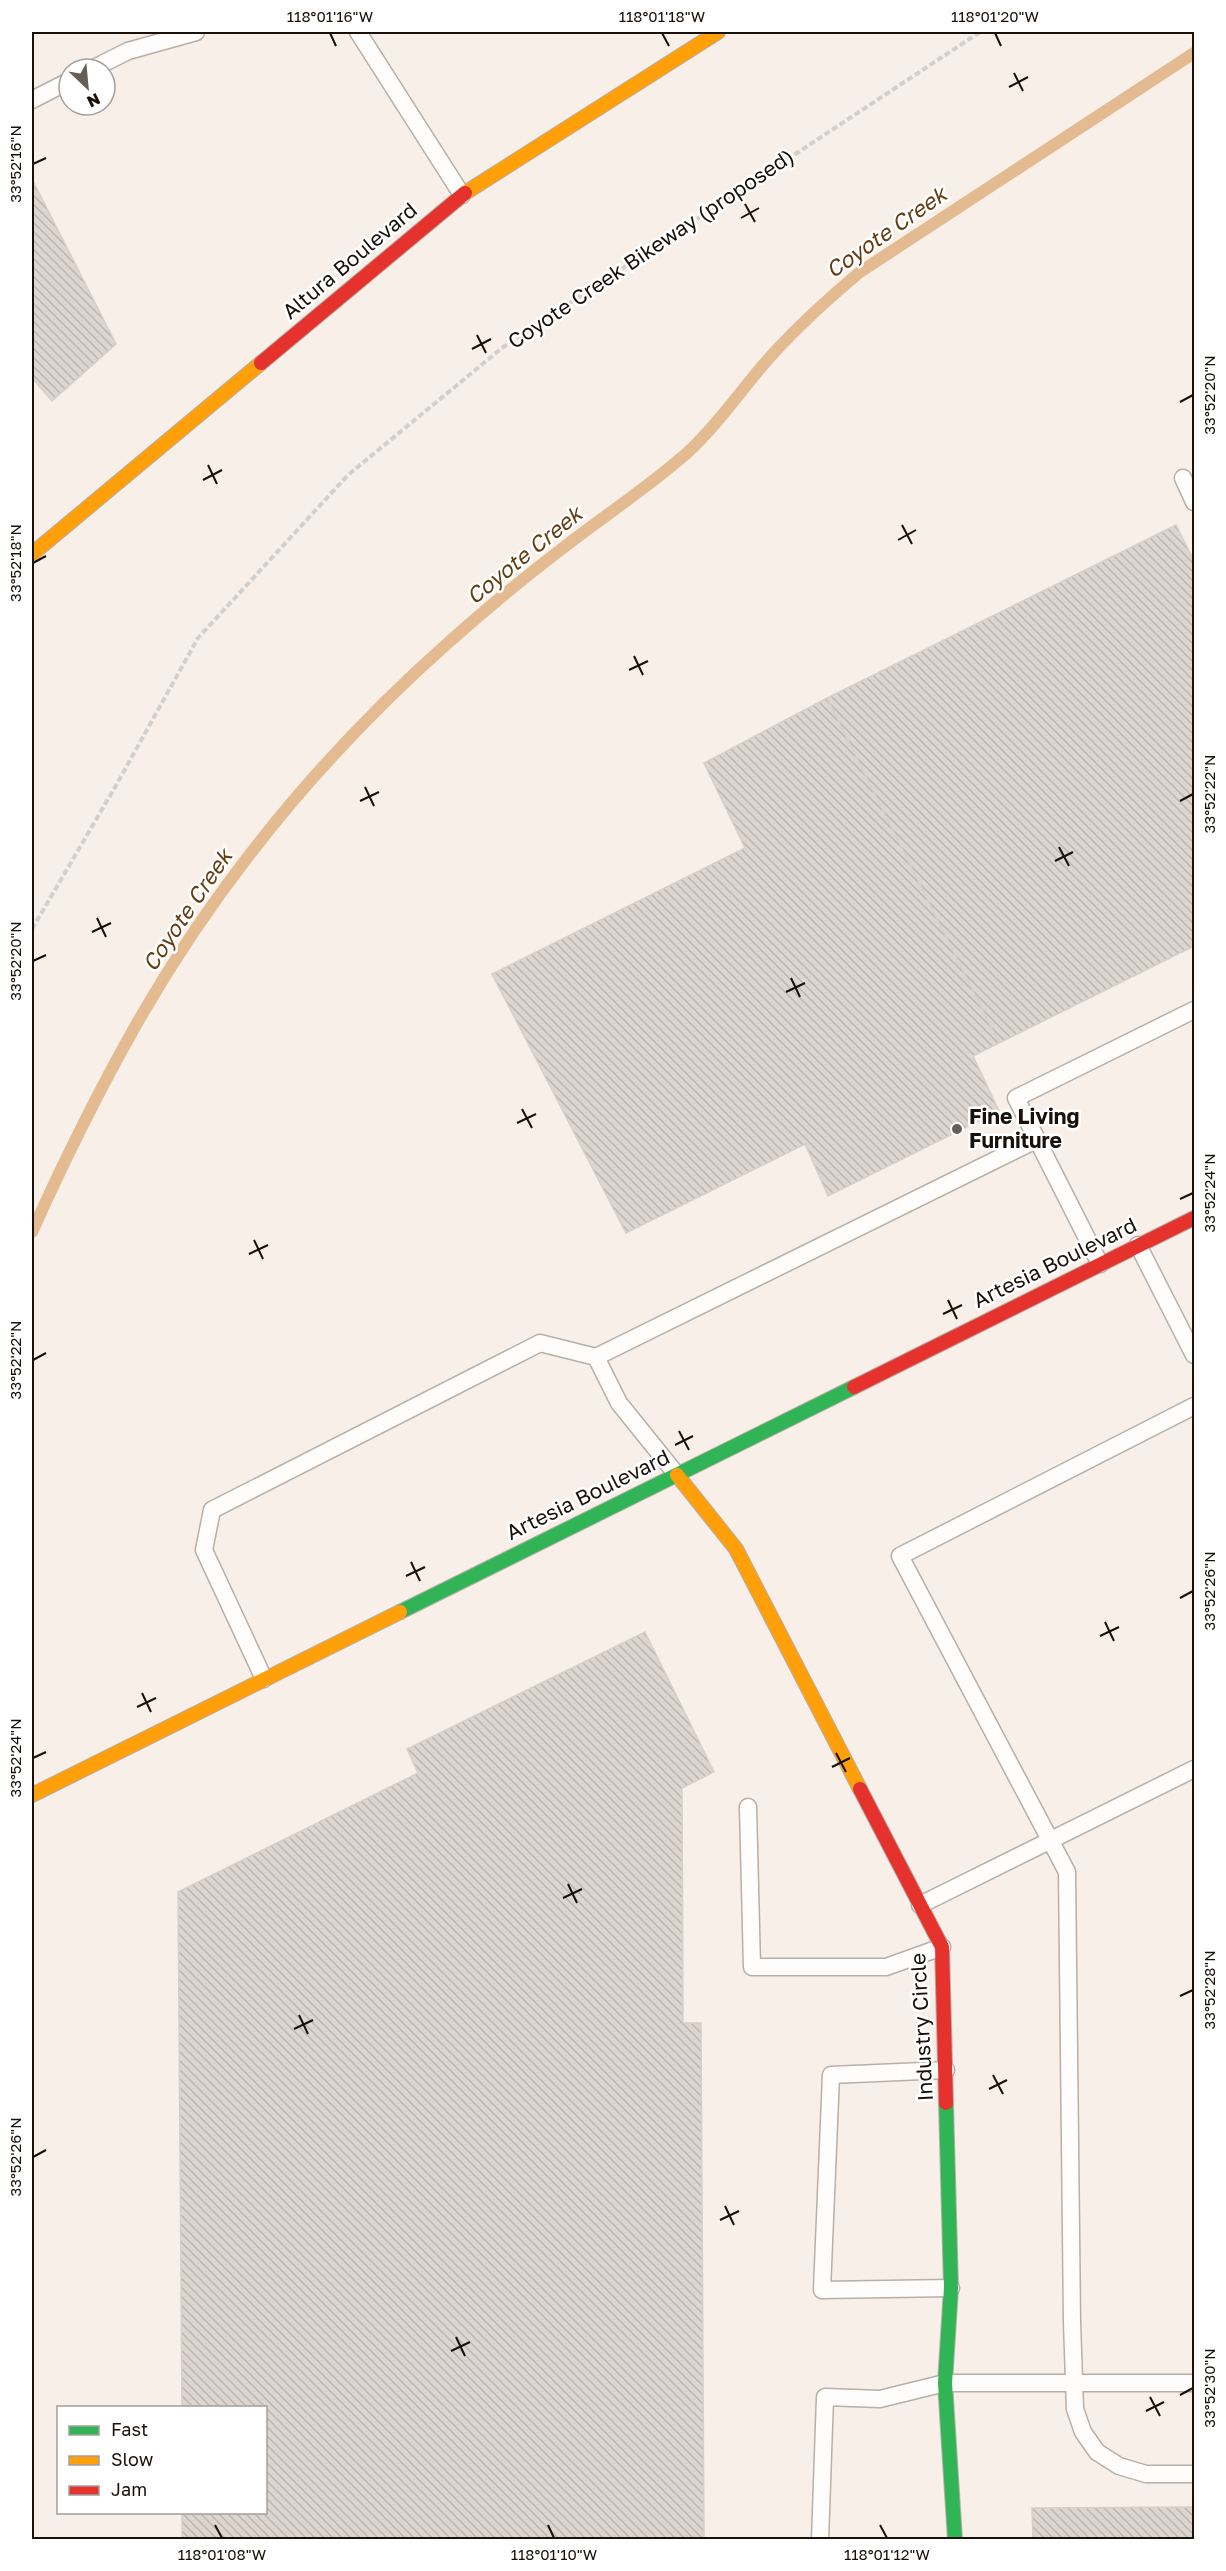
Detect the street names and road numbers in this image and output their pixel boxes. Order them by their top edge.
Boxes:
street label: Coyote Creek Bikeway (proposed) [503,143,798,354]
street label: Altura Boulevard [277,196,422,324]
street label: Artesia Boulevard [969,1211,1141,1313]
street label: Artesia Boulevard [502,1443,674,1545]
street label: Industry Circle [904,1952,938,2102]

